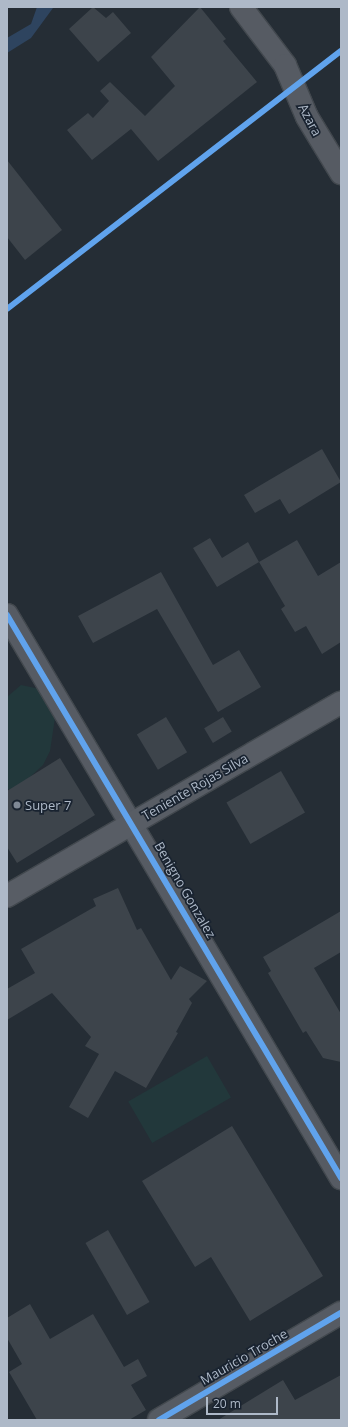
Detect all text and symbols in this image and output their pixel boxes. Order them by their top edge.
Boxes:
street label: Azara [295,101,325,139]
street label: Teniente Rojas Silva [139,750,251,824]
place label: Super 7 [25,797,71,813]
marker: Super 7 [12,800,22,810]
street label: Benigno Gonzalez [151,839,219,941]
street label: Mauricio Troche [198,1326,290,1388]
scale bar [208,1389,280,1415]
text: 20 m [213,1395,241,1412]

